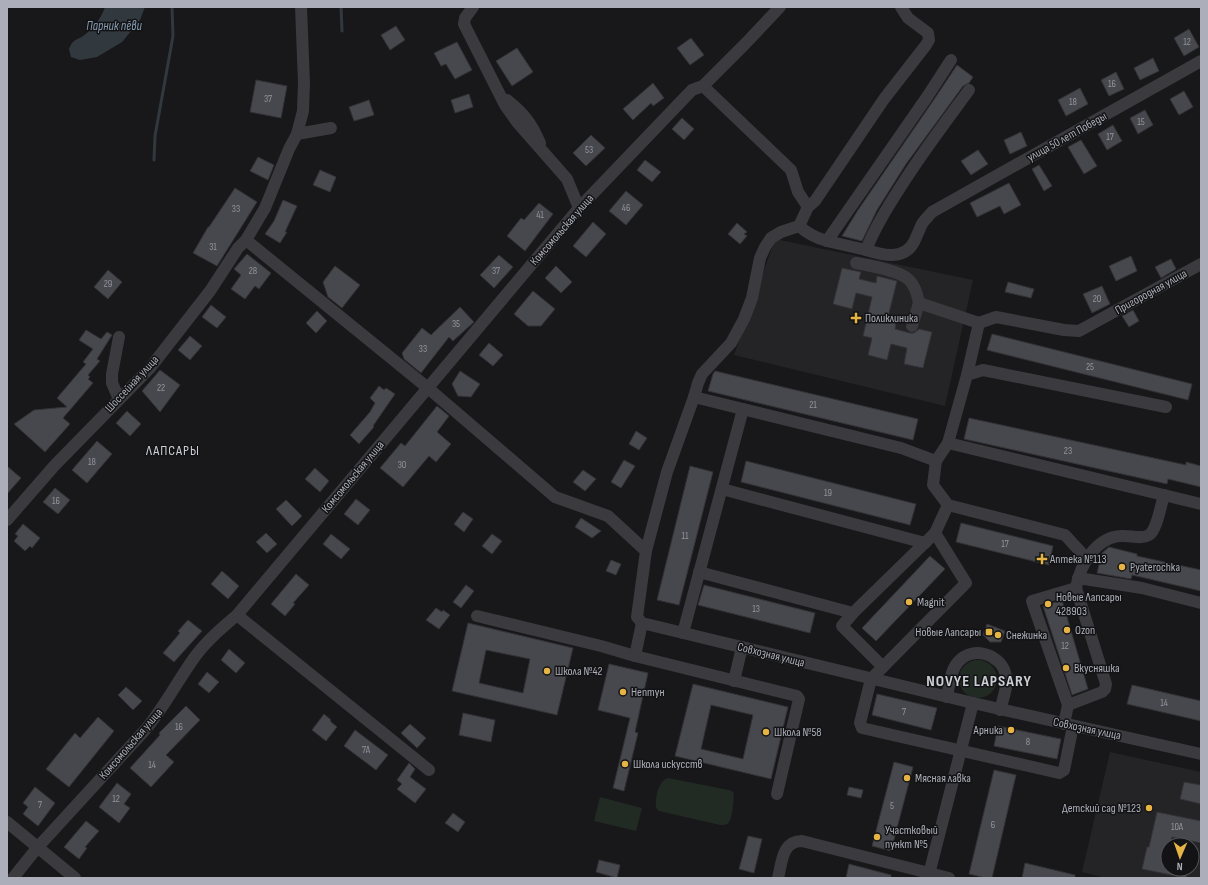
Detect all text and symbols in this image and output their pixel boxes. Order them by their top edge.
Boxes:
water label: Парник пӗви [86,18,142,34]
house number: 12 [1183,36,1191,48]
house number: 16 [1108,78,1116,90]
house number: 37 [264,93,272,105]
house number: 18 [1069,96,1077,108]
street label: улица 50 лет Победы [1025,109,1110,165]
house number: 15 [1137,116,1145,128]
house number: 17 [1106,131,1114,143]
house number: 53 [585,144,593,156]
street label: Комсомольская улица [527,191,597,269]
house number: 46 [622,202,630,214]
house number: 33 [232,203,240,215]
house number: 41 [536,209,544,221]
house number: 31 [209,241,217,253]
house number: 28 [249,265,257,277]
house number: 37 [492,265,500,277]
street label: Пригородная улица [1112,266,1190,318]
house number: 29 [104,278,112,290]
house number: 20 [1093,293,1101,305]
place label: Поликлиника [865,311,919,326]
marker: Поликлиника [850,312,862,324]
house number: 35 [452,318,460,330]
house number: 33 [419,343,427,355]
street label: Шоссейная улица [102,352,162,416]
house number: 25 [1086,361,1094,373]
house number: 22 [157,382,165,394]
house number: 21 [809,399,817,411]
street label: Комсомольская улица [319,438,388,516]
district label: ЛАПСАРЫ [145,442,200,459]
house number: 23 [1064,445,1072,457]
house number: 18 [88,456,96,468]
house number: 30 [398,459,406,471]
house number: 19 [824,487,832,499]
house number: 16 [52,495,60,507]
house number: 11 [682,530,689,542]
house number: 17 [1001,538,1009,550]
place label: Аптека №113 [1049,552,1106,567]
marker: Аптека №113 [1037,554,1047,564]
place label: Pyaterochka [1130,560,1180,575]
marker: Pyaterochka [1117,562,1127,572]
place label: Новые Лапсары 428903 [1056,590,1122,619]
place label: Magnit [917,595,945,610]
marker: Magnit [904,597,914,607]
marker: Новые Лапсары 428903 [1043,599,1053,609]
house number: 13 [752,603,760,615]
place label: Ozon [1075,623,1095,638]
place label: Новые Лапсары [915,625,981,640]
marker: Ozon [1062,625,1072,635]
marker: Новые Лапсары [984,627,994,637]
place label: Снежинка [1006,628,1048,643]
marker: Снежинка [993,630,1003,640]
street label: Совхозная улица [736,639,807,671]
house number: 12 [1061,640,1069,652]
place label: Вкусняшка [1074,661,1120,676]
marker: Вкусняшка [1061,663,1071,673]
place label: Школа №42 [555,664,603,679]
marker: Школа №42 [542,666,552,676]
district label: NOVYE LAPSARY [926,672,1032,691]
place label: Нептун [631,685,664,700]
marker: Нептун [618,687,628,697]
house number: 14 [1160,697,1168,709]
street label: Комсомольская улица [96,705,166,783]
house number: 7 [902,706,906,718]
street label: Совхозная улица [1052,715,1123,744]
house number: 16 [175,721,183,733]
place label: Арника [973,723,1003,738]
place label: Школа №58 [774,725,822,740]
marker: Арника [1006,725,1016,735]
marker: Школа №58 [761,727,771,737]
house number: 8 [1026,736,1030,748]
house number: 7А [362,744,371,756]
place label: Школа искусств [633,757,703,772]
house number: 14 [148,759,156,771]
marker: Школа искусств [620,759,630,769]
place label: Мясная лавка [915,771,971,786]
marker: Мясная лавка [902,773,912,783]
house number: 12 [112,793,120,805]
house number: 7 [38,799,42,811]
house number: 5 [890,800,894,812]
place label: Детский сад №123 [1062,801,1141,816]
marker: Детский сад №123 [1144,803,1154,813]
house number: 6 [991,819,995,831]
house number: 10А [1171,821,1184,833]
place label: Участковый пункт №5 [885,823,938,852]
marker: Участковый пункт №5 [872,832,882,842]
north arrow [1160,837,1200,877]
text: N [1176,860,1183,873]

